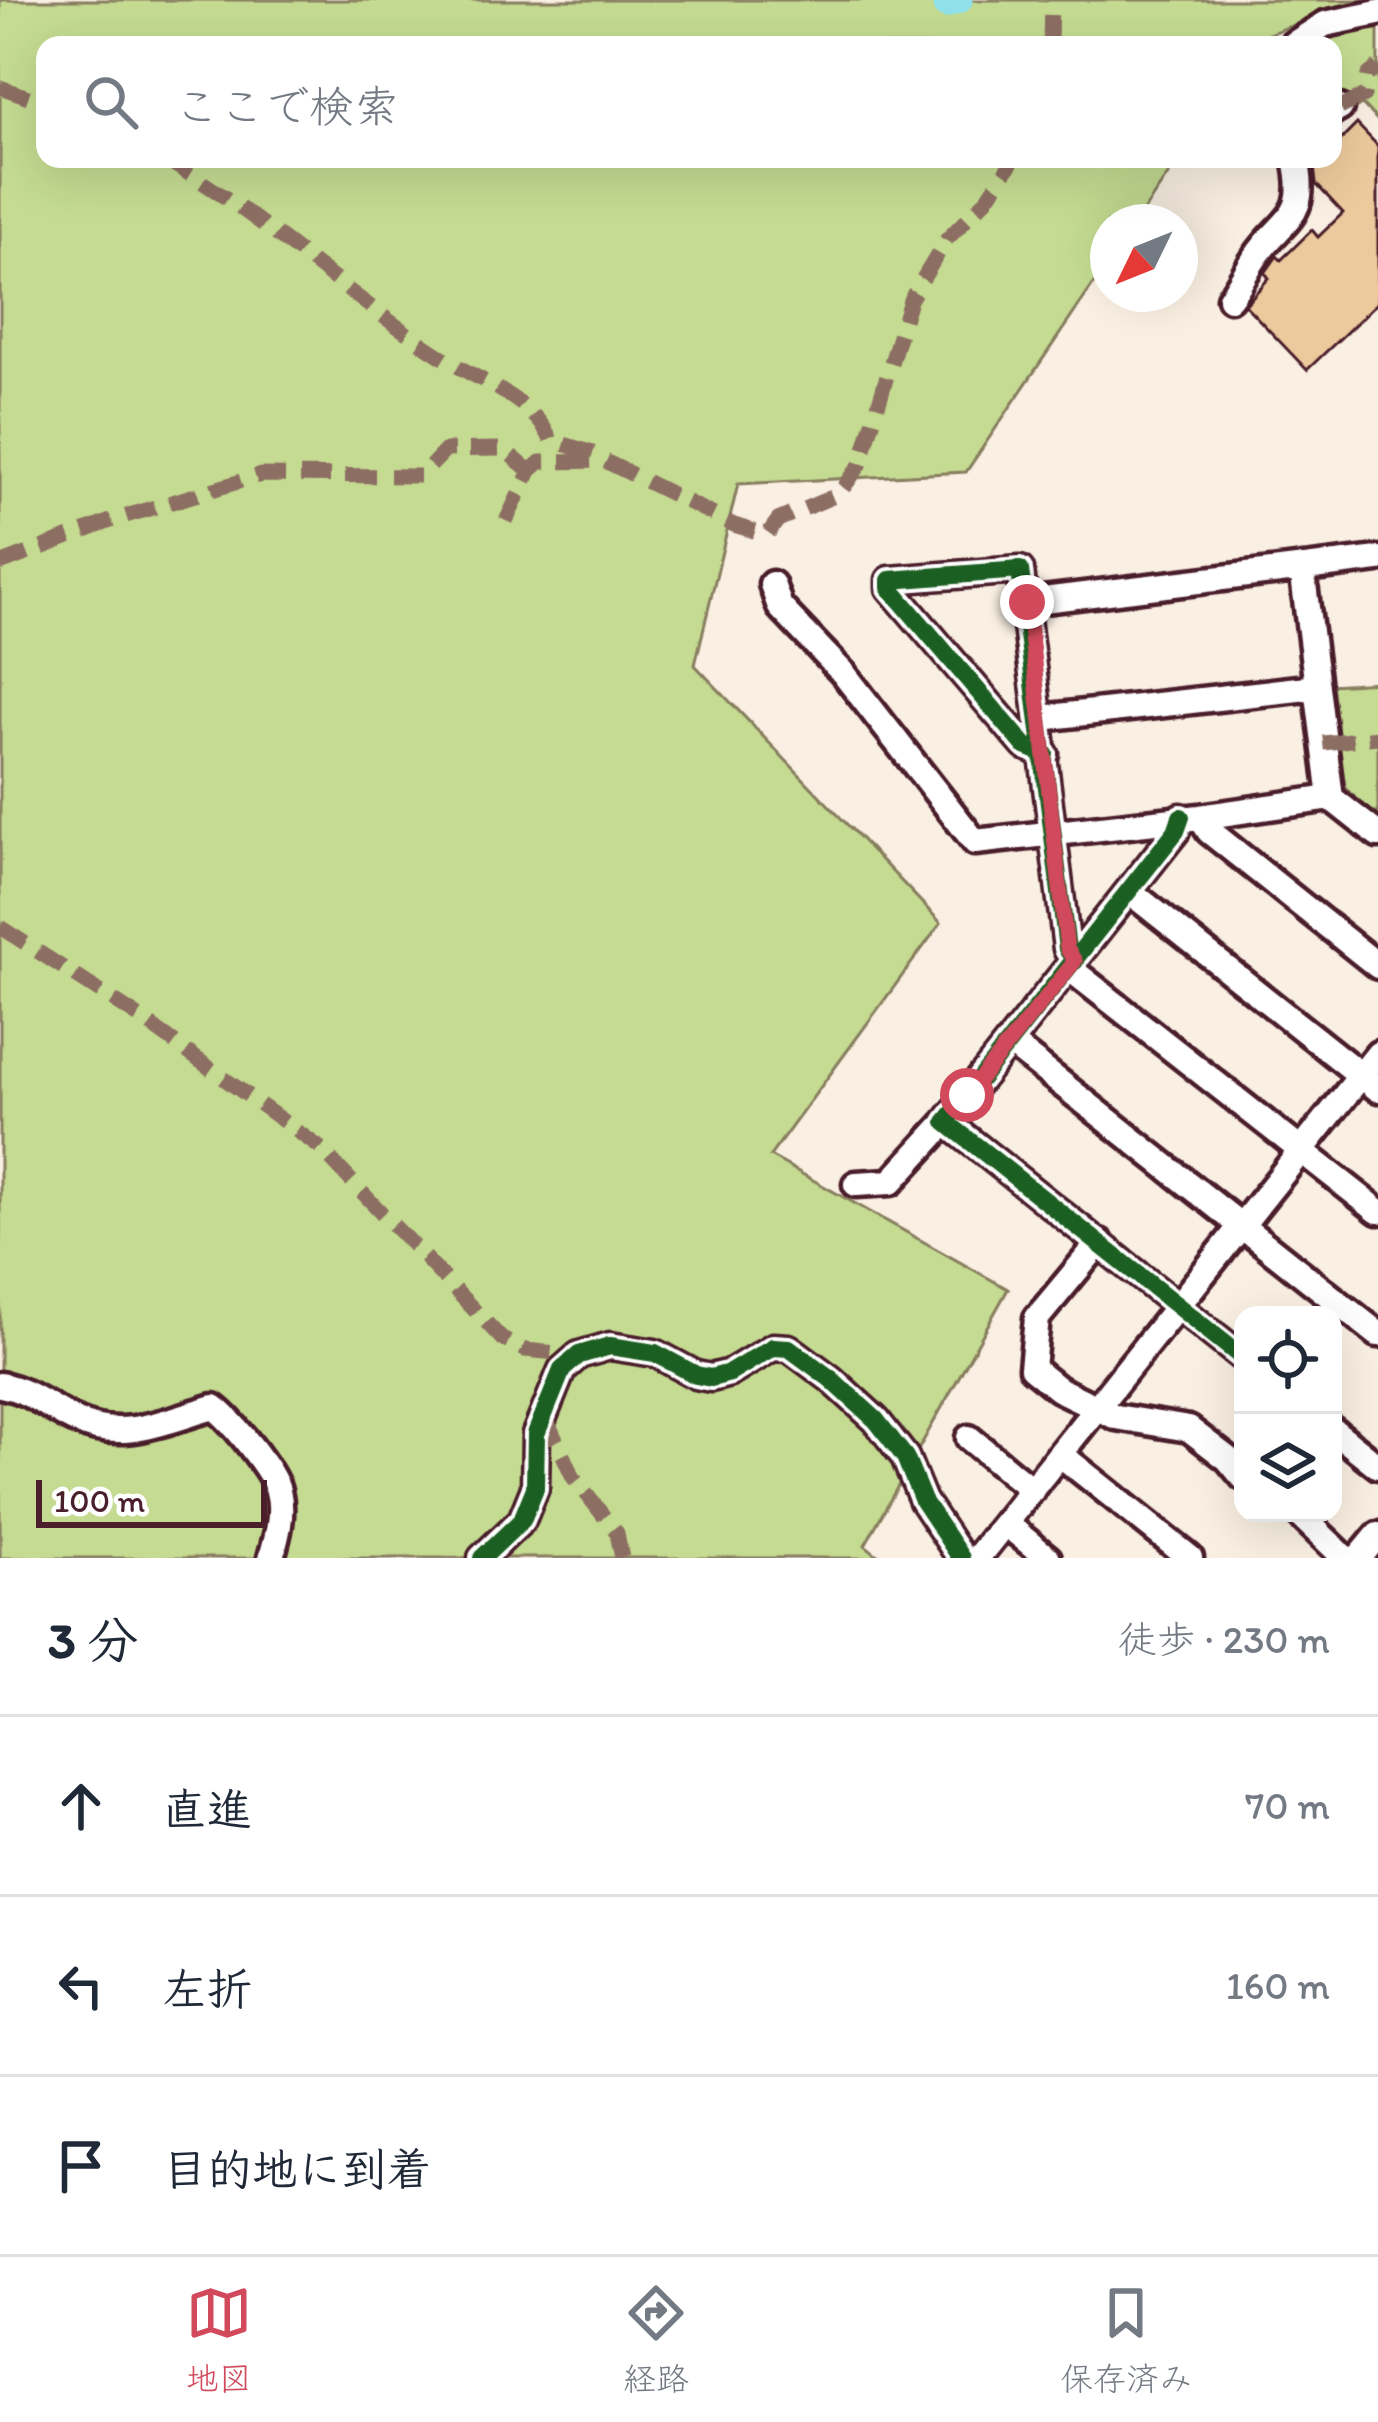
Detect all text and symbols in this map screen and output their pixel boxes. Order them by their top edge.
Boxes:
search box [36,36,1342,168]
icon: search [78,69,144,135]
text: ここで検索 [174,79,399,133]
north arrow [1090,204,1198,312]
route end [1000,575,1054,629]
route start [940,1068,994,1122]
map controls [1234,1306,1342,1522]
button: locate [1234,1306,1342,1414]
button: layers [1234,1414,1342,1522]
scale bar [36,1474,267,1527]
text: 100 m [54,1481,145,1520]
text: 3 分 [48,1610,138,1671]
text: 徒歩 · 230 m [1118,1616,1330,1663]
icon: ahead [48,1773,114,1839]
text: 直進 [162,1782,252,1836]
text: 70 m [1245,1782,1330,1829]
icon: left [48,1953,114,2019]
text: 左折 [162,1962,252,2016]
text: 160 m [1226,1962,1330,2009]
icon: arrive [48,2133,114,2199]
text: 目的地に到着 [162,2142,432,2196]
tab: 地図 [186,2280,252,2400]
tab: 経路 [623,2280,689,2400]
tab: 保存済み [1060,2280,1192,2400]

